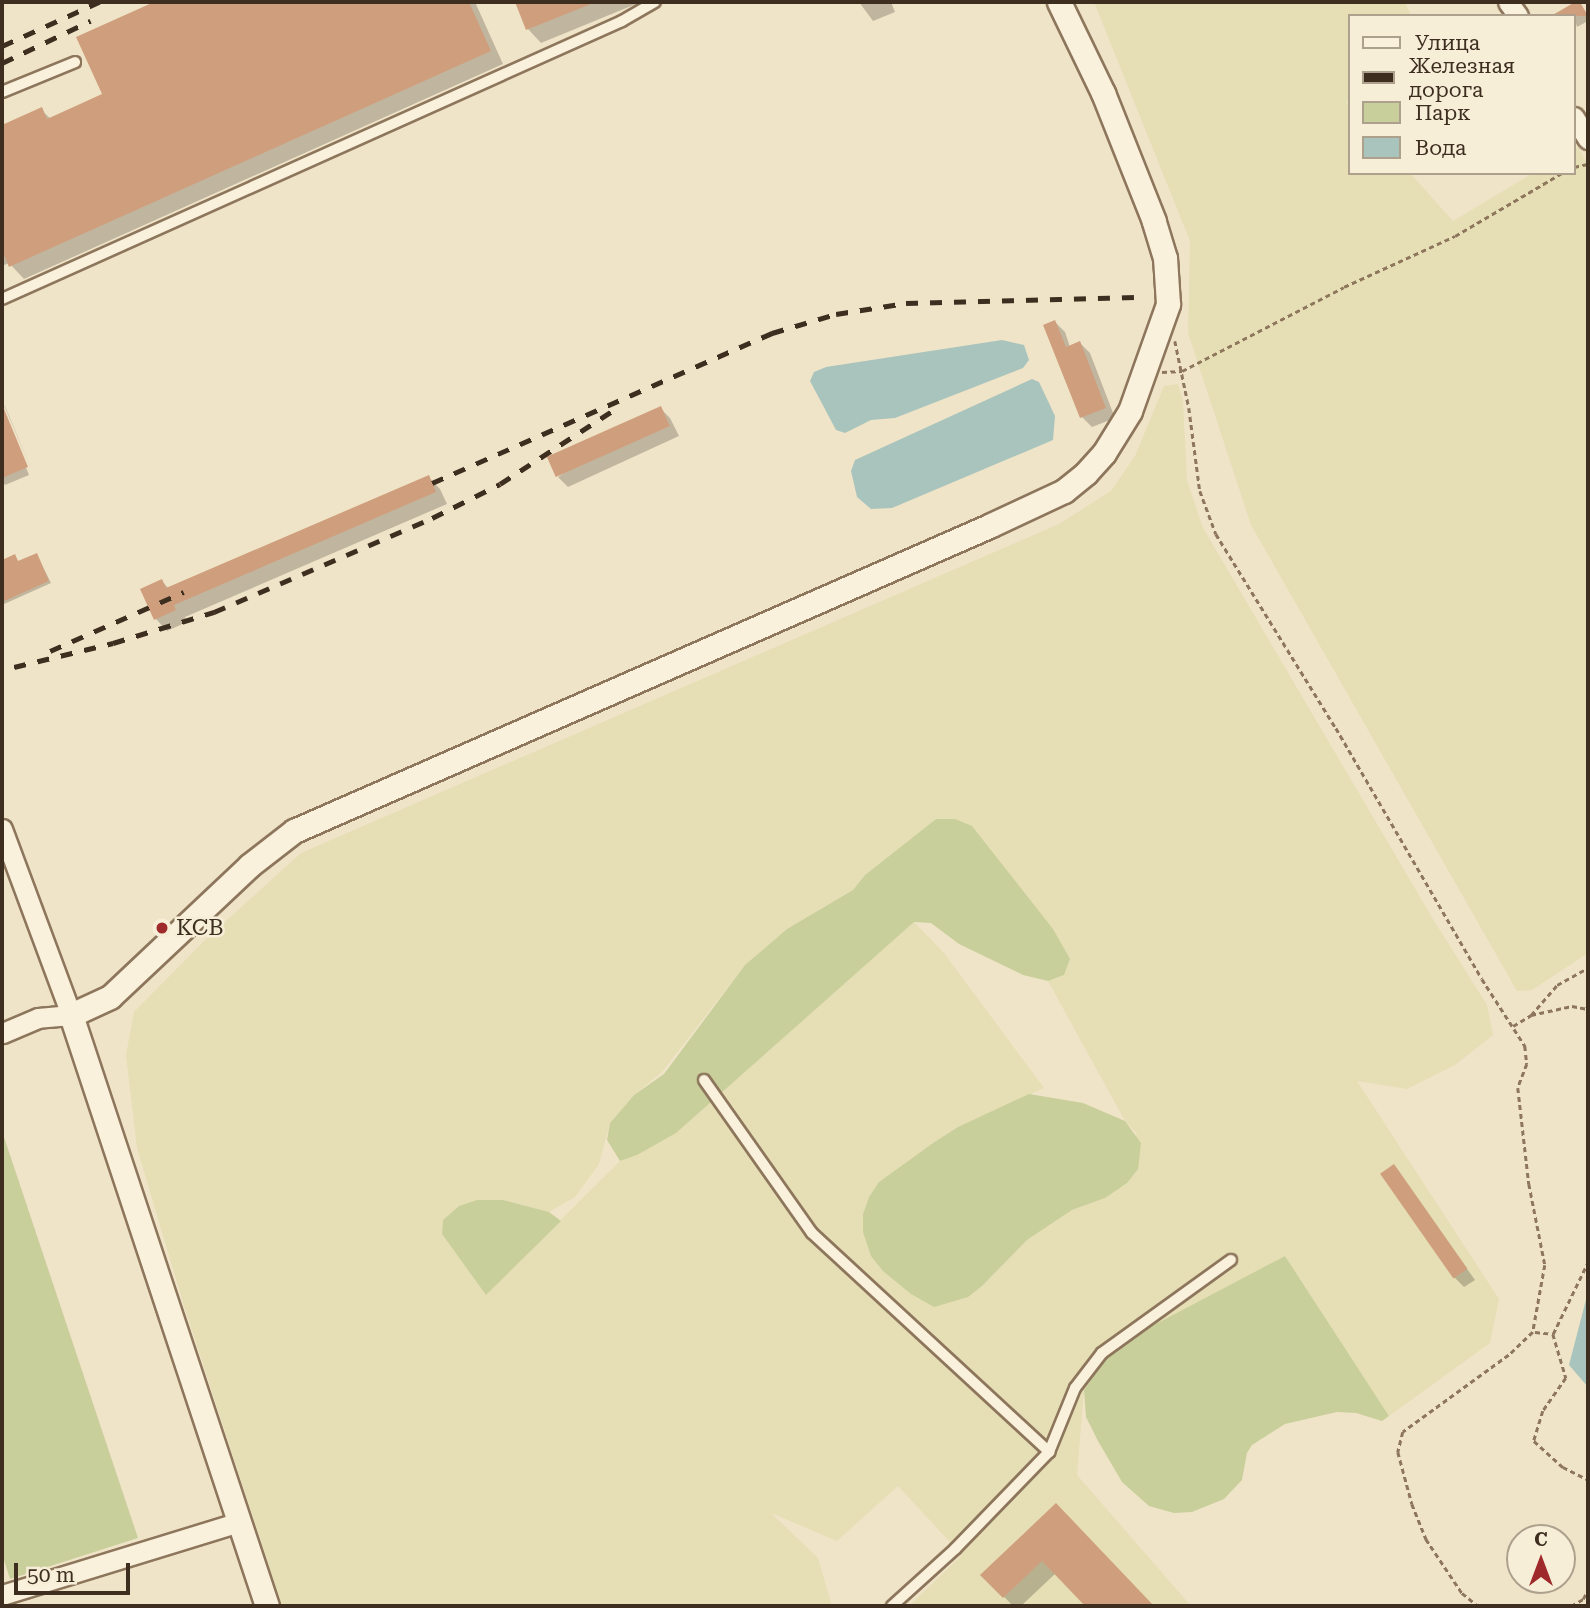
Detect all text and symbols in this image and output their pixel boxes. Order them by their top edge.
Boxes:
legend [1348,14,1576,175]
text: Улица [1415,31,1480,55]
text: Железная дорога [1409,54,1515,102]
text: Парк [1415,101,1471,125]
text: Вода [1415,136,1467,160]
place label: КСВ [176,914,224,942]
marker: КСВ [154,920,170,936]
north arrow [1506,1524,1576,1594]
text: С [1534,1528,1548,1551]
scale bar [18,1548,133,1592]
text: 50 m [27,1563,75,1587]

